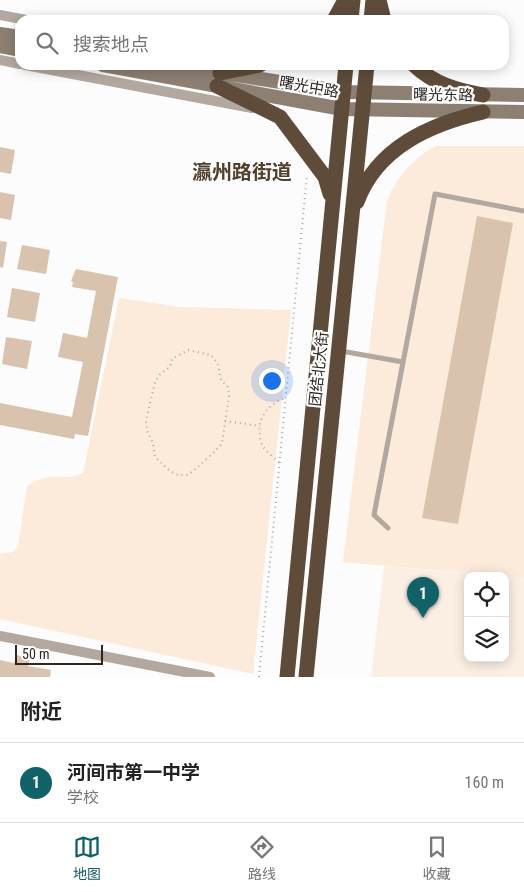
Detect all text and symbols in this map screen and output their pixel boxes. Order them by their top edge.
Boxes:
search box [15,15,509,70]
icon: search [33,29,61,57]
text: 搜索地点 [73,33,149,56]
street label: 曙光中路 [278,73,340,101]
street label: 曙光东路 [413,85,473,105]
district label: 瀛州路街道 [192,160,292,184]
street label: 团结北大街 [306,331,332,407]
your location [259,368,285,394]
map controls [464,572,509,662]
button: locate [464,572,509,617]
pin: 1 [407,577,439,618]
button: layers [464,617,509,662]
scale bar [15,642,102,665]
text: 50 m [22,646,50,662]
text: 附近 [20,700,62,724]
text: 河间市第一中学 [67,761,200,784]
text: 1 [32,773,40,792]
text: 160 m [465,773,504,792]
text: 学校 [67,788,99,807]
tab: 地图 [73,833,101,883]
tab: 路线 [248,833,276,883]
tab: 收藏 [423,833,451,883]

